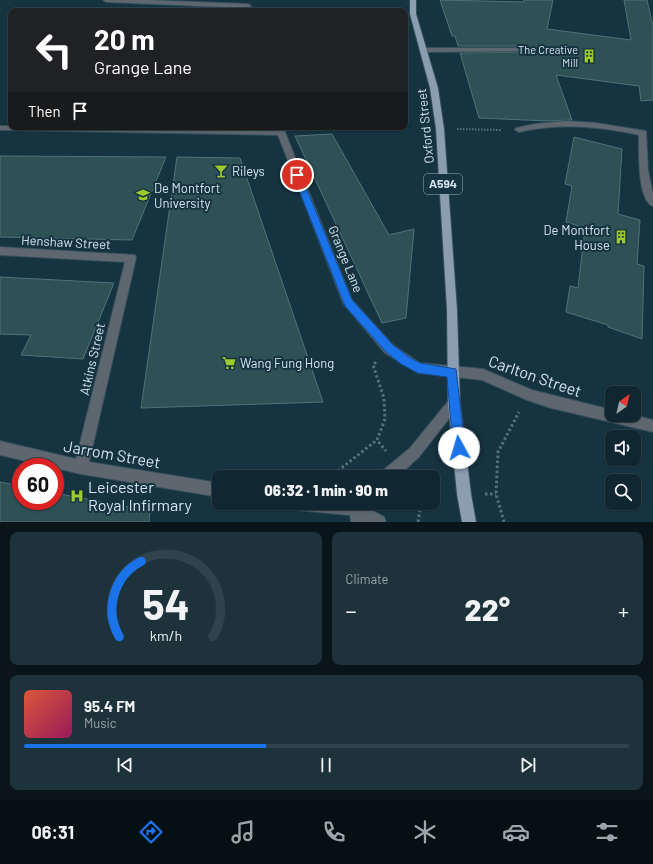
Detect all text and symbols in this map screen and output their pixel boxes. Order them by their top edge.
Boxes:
text: 20 m [94,22,155,56]
icon: left [28,24,80,76]
place label: The Creative Mill [518,43,578,69]
building icon: The Creative Mill [581,48,597,64]
text: Grange Lane [94,56,192,78]
street label: Oxford Street [413,88,437,164]
icon: arrive [69,100,91,122]
text: Then [28,102,61,120]
pin [280,158,314,192]
bar icon: Rileys [213,163,229,179]
place label: Rileys [232,163,265,179]
icon: arrive [286,164,308,186]
road number: A594 [424,174,462,194]
place label: De Montfort University [154,180,220,211]
school or university icon: De Montfort University [135,187,151,203]
place label: De Montfort House [544,222,610,253]
street label: Grange Lane [325,223,367,295]
building icon: De Montfort House [613,229,629,245]
street label: Henshaw Street [21,232,111,252]
street label: Atkins Street [76,321,108,397]
street label: Carlton Street [486,351,584,400]
supermarket icon: Wang Fung Hong [221,355,237,371]
place label: Wang Fung Hong [240,355,334,371]
north arrow [605,386,641,422]
map controls [605,386,641,510]
position arrow [438,427,480,469]
button: sound [605,430,641,466]
street label: Jarrom Street [62,436,162,471]
speed limit sign: 60 [12,458,64,510]
button: search [605,474,641,510]
place label: Leicester Royal Infirmary [88,477,192,514]
text: 06:32 · 1 min · 90 m [264,481,388,499]
hospital icon: Leicester Royal Infirmary [69,488,85,504]
text: Climate [346,571,389,587]
text: 54 [142,577,190,627]
text: 22° [465,591,510,627]
text: − [346,597,357,623]
text: + [618,597,629,623]
text: km/h [150,626,182,643]
text: 95.4 FM [84,697,135,715]
text: Music [84,715,117,731]
icon: previous [114,754,136,776]
icon: pause [315,754,337,776]
icon: next [517,754,539,776]
icon: directions [137,818,165,846]
icon: music [229,818,257,846]
icon: phone [320,818,348,846]
icon: climate [411,818,439,846]
icon: car [502,818,530,846]
icon: filters [593,818,621,846]
text: 06:31 [32,821,74,843]

